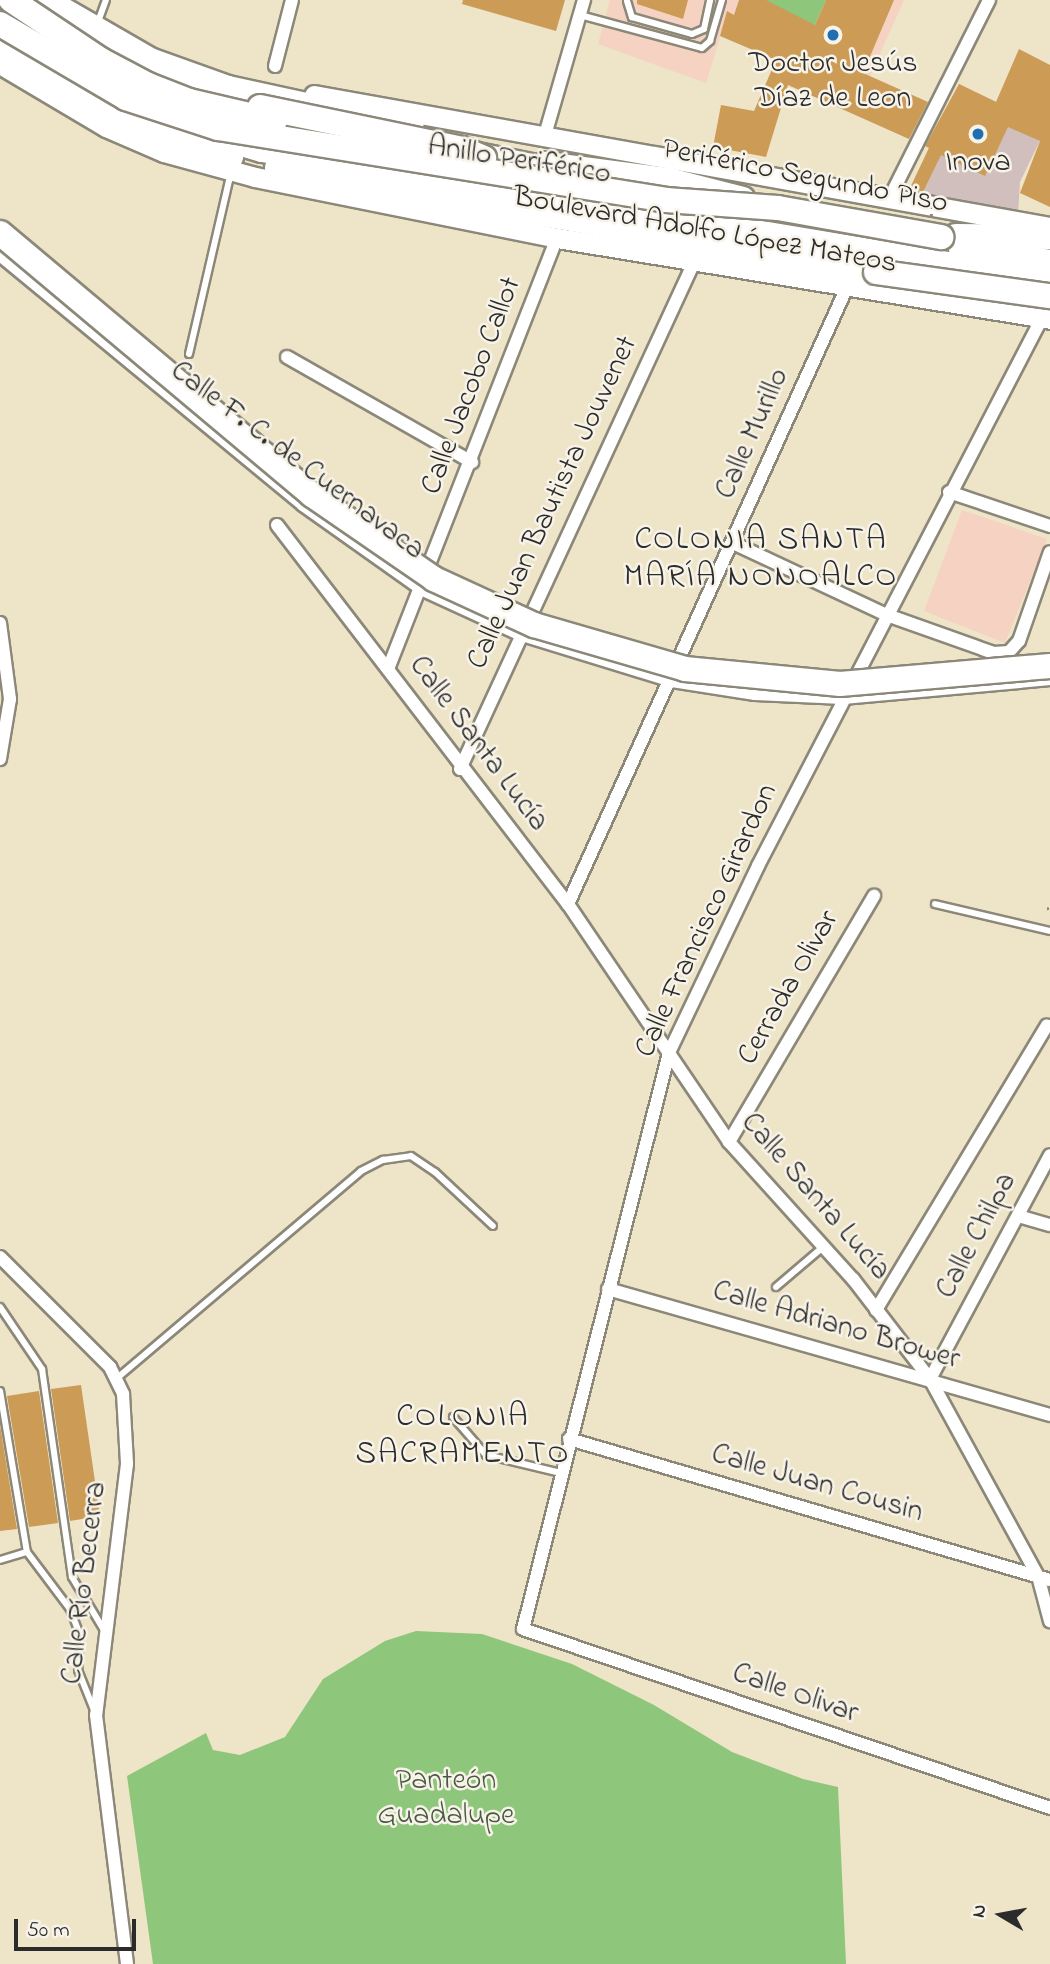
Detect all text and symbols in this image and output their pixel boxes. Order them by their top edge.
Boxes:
marker: Doctor Jesús Díaz de Leon [825,27,841,43]
place label: Doctor Jesús Díaz de Leon [748,46,918,116]
marker: Inova [970,126,986,142]
street label: Anillo Periférico [425,129,613,193]
street label: Periférico Segundo Piso [659,132,951,222]
place label: Inova [945,145,1011,181]
street label: Boulevard Adolfo López Mateos [511,180,899,282]
street label: Calle Jacobo Callot [414,272,530,500]
street label: Calle Juan Bautista Jouvenet [460,331,646,675]
street label: Calle F. C. de Cuernavaca [163,354,431,568]
street label: Calle Murillo [708,363,798,505]
district label: COLONIA SANTA MARÍA NONOALCO [626,523,896,598]
street label: Calle Santa Lucía [400,649,556,839]
street label: Calle Francisco Girardon [628,778,786,1064]
street label: Cerrada Olivar [730,904,848,1072]
street label: Calle Santa Lucía [732,1106,898,1288]
street label: Calle Chilpa [929,1167,1025,1305]
street label: Calle Adriano Brower [708,1274,964,1378]
district label: COLONIA SACRAMENTO [357,1400,569,1475]
street label: Calle Juan Cousin [707,1437,927,1531]
street label: Calle Río Becerra [55,1480,115,1686]
street label: Calle Olivar [727,1656,863,1732]
park label: Panteón Guadalupe [377,1763,515,1833]
north arrow [966,1880,1036,1950]
text: N [965,1903,994,1920]
scale bar [18,1904,140,1948]
text: 50 m [27,1916,70,1946]

